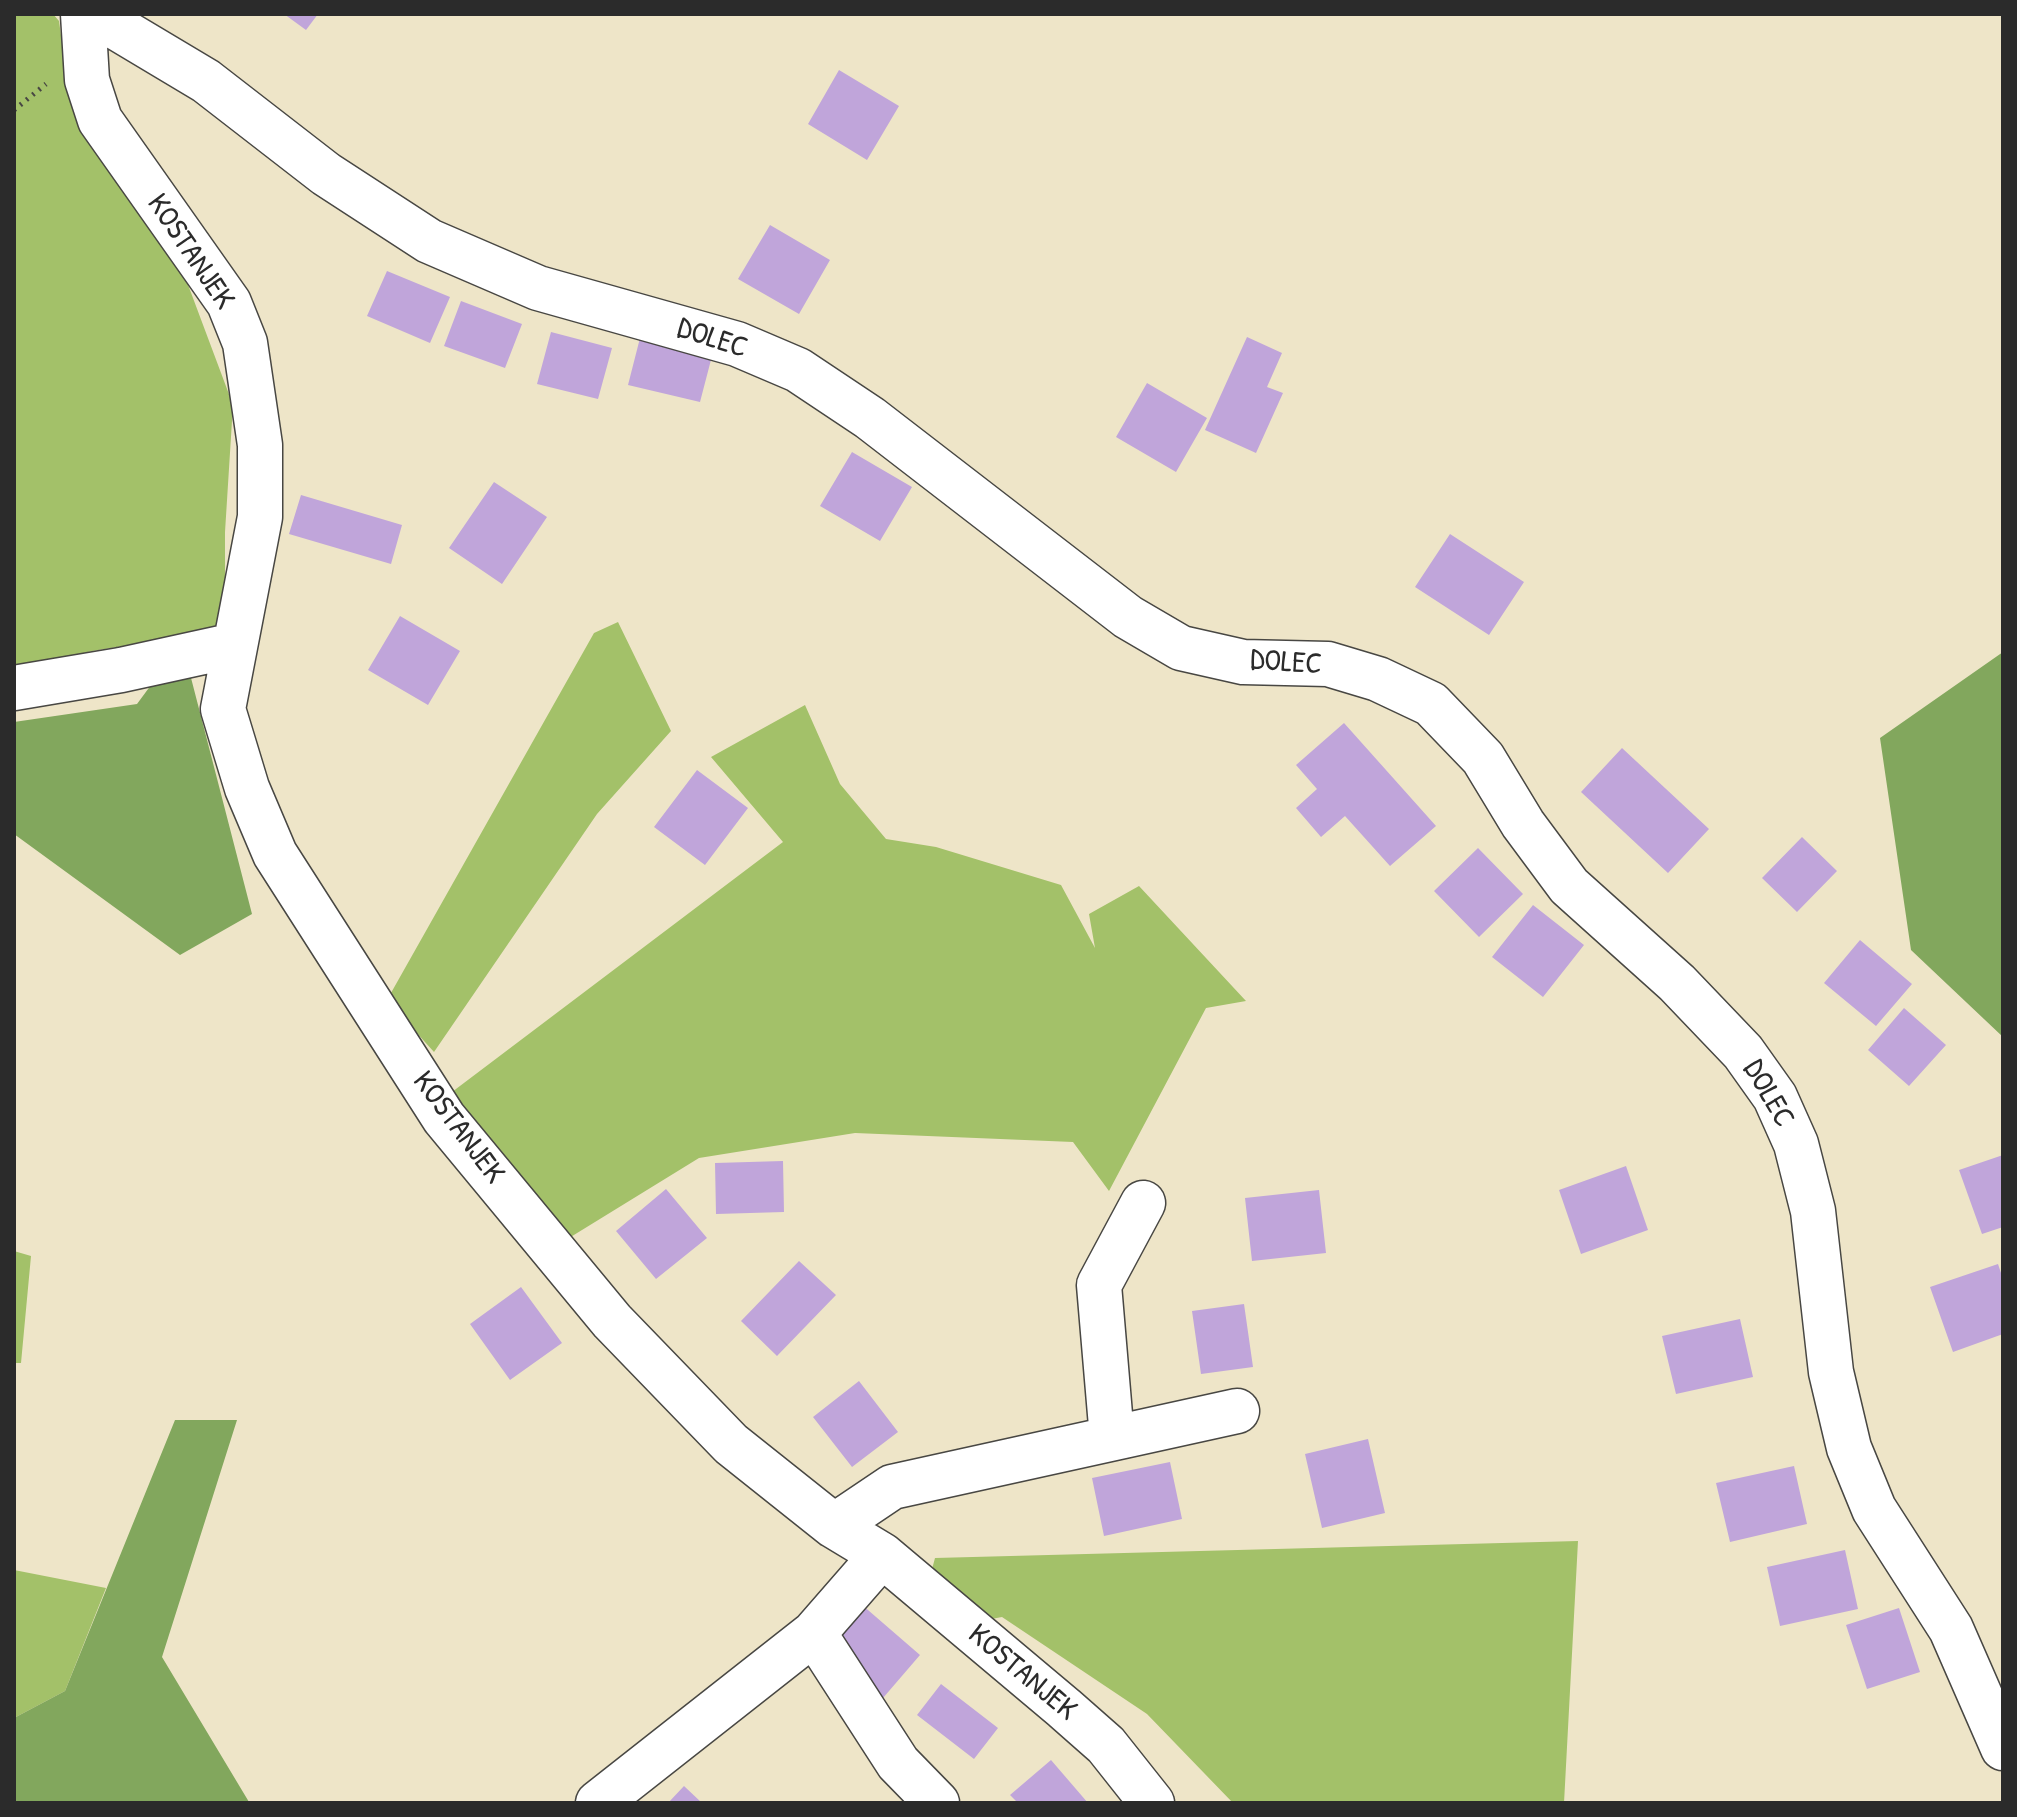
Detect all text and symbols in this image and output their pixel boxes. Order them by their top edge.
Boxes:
street label: KOSTANJEK [138,188,242,316]
street label: DOLEC [672,311,752,367]
street label: DOLEC [1249,643,1323,683]
street label: DOLEC [1734,1054,1802,1134]
street label: KOSTANJEK [404,1065,512,1191]
street label: KOSTANJEK [960,1617,1084,1729]

